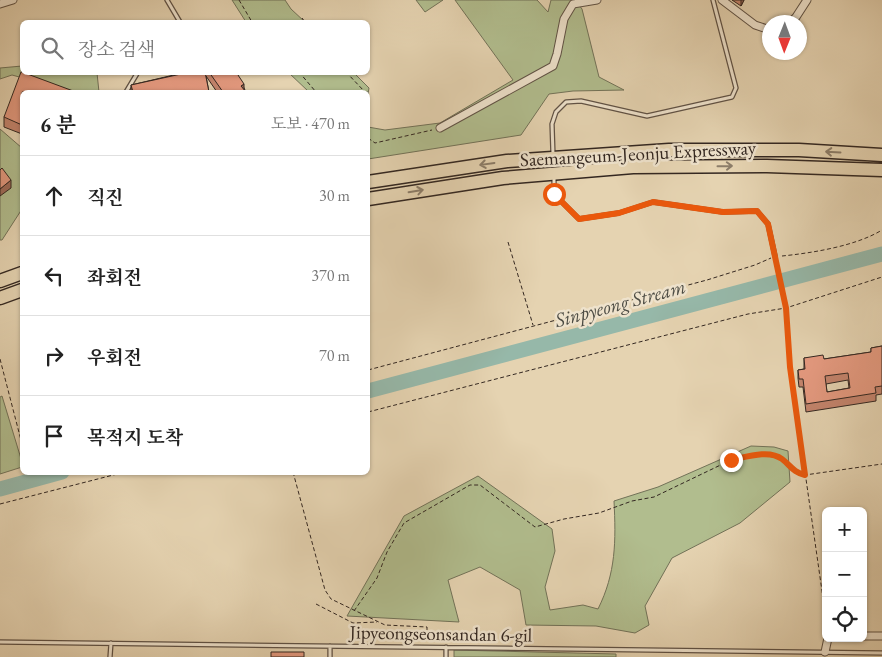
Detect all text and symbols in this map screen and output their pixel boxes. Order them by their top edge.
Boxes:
north arrow [762,15,807,60]
search box [20,20,370,75]
icon: search [38,34,66,62]
text: 장소 검색 [78,37,155,62]
text: 6 분 [40,111,76,138]
text: 도보 · 470 m [271,113,350,134]
street label: Saemangeum-Jeonju Expressway [519,135,757,172]
one-way arrow [826,147,842,156]
one-way arrow [479,159,495,169]
one-way arrow [716,161,733,171]
icon: ahead [40,182,68,210]
route start [543,183,566,206]
text: 직진 [87,185,124,210]
text: 30 m [319,185,350,206]
one-way arrow [407,186,423,196]
icon: left [40,262,68,290]
text: 좌회전 [87,265,142,290]
text: 370 m [311,265,350,286]
water label: Sinpyeong Stream [551,273,688,333]
icon: right [40,342,68,370]
text: 우회전 [87,345,142,370]
text: 70 m [319,345,350,366]
icon: arrive [40,422,68,450]
text: 목적지 도착 [87,425,183,450]
route end [720,449,743,472]
map controls [822,507,867,642]
button: + [822,507,867,552]
button: − [822,552,867,597]
button: locate [822,597,867,642]
street label: Jipyeongseonsandan 6-gil [347,619,533,648]

